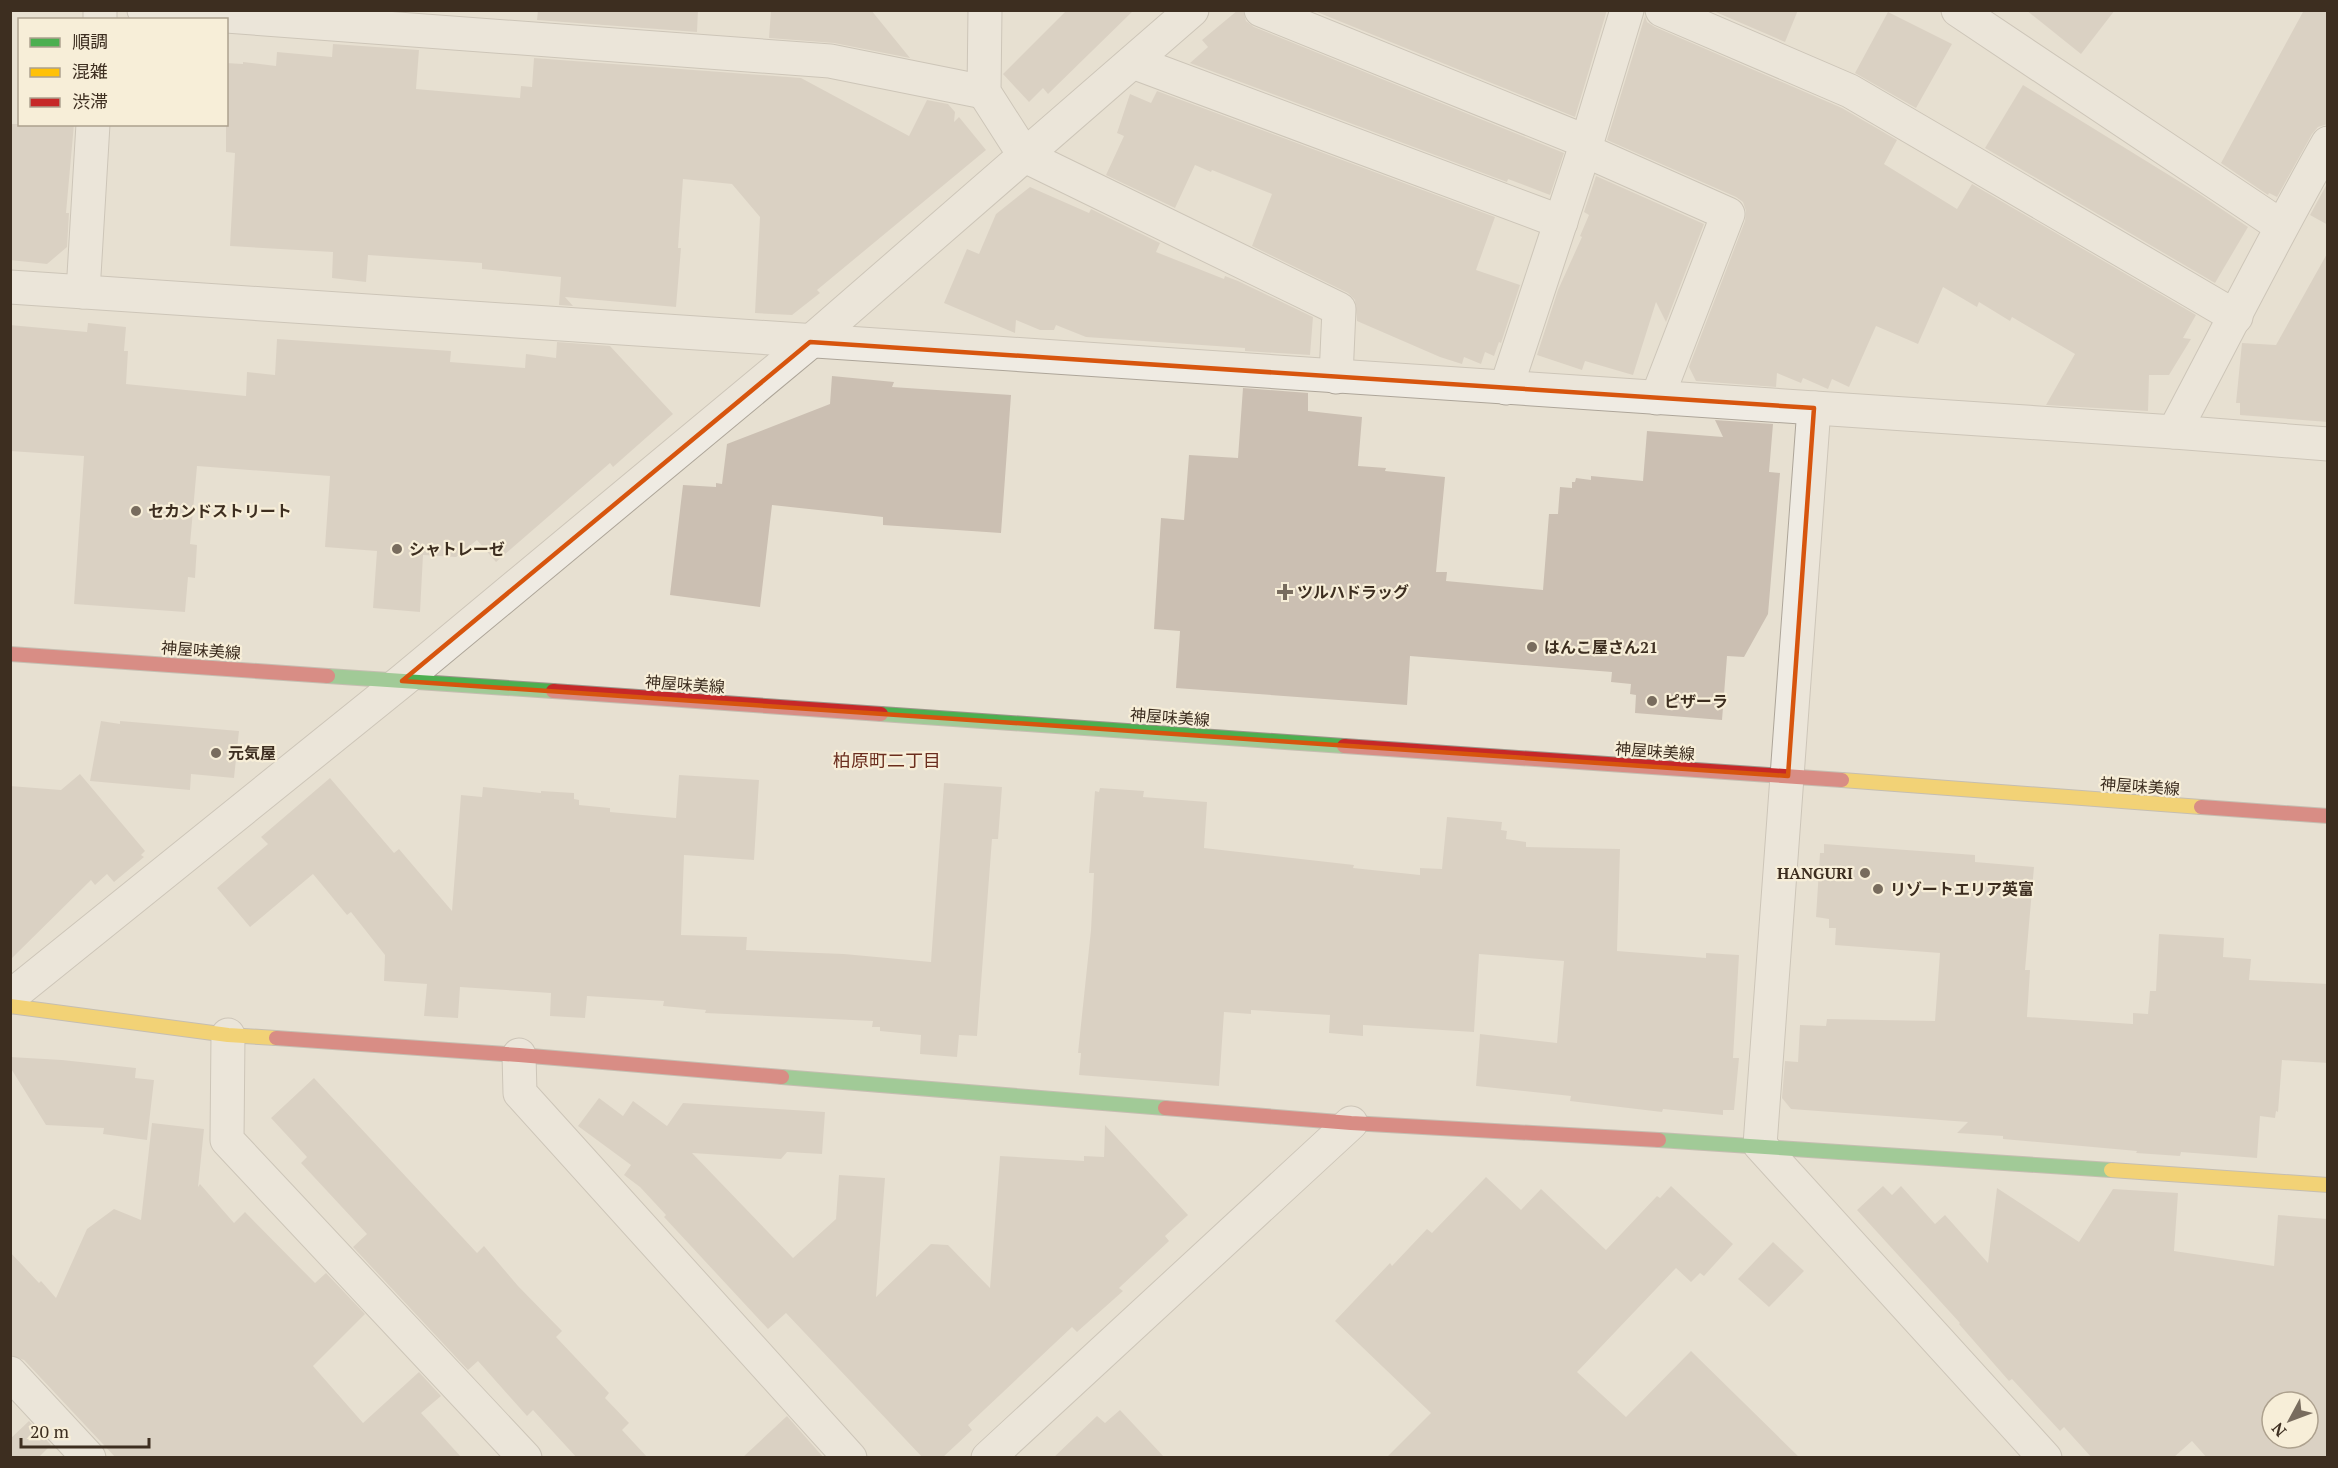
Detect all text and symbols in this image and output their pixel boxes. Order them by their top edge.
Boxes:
legend [18,18,228,126]
text: 順調 [72,29,108,53]
text: 混雑 [72,59,108,83]
text: 渋滞 [72,89,108,113]
place label: セカンドストリート [148,500,292,522]
marker: セカンドストリート [129,504,143,518]
place label: シャトレーゼ [409,538,505,560]
marker: シャトレーゼ [390,542,404,556]
place label: ツルハドラッグ [1297,581,1409,603]
marker: ツルハドラッグ [1278,585,1292,599]
street label: 神屋味美線 [160,636,242,664]
place label: はんこ屋さん21 [1544,636,1658,658]
marker: はんこ屋さん21 [1525,640,1539,654]
street label: 神屋味美線 [644,670,726,698]
place label: ピザーラ [1664,690,1728,712]
marker: ピザーラ [1645,694,1659,708]
street label: 神屋味美線 [1129,703,1211,731]
street label: 神屋味美線 [1614,737,1696,765]
place label: 元気屋 [228,742,276,764]
marker: 元気屋 [209,746,223,760]
district label: 柏原町二丁目 [833,748,941,772]
street label: 神屋味美線 [2099,772,2181,800]
place label: HANGURI [1777,862,1853,884]
marker: HANGURI [1858,866,1872,880]
place label: リゾートエリア英富 [1890,878,2034,900]
marker: リゾートエリア英富 [1871,882,1885,896]
north arrow [2260,1390,2320,1450]
scale bar [21,1411,148,1449]
text: N [2266,1418,2291,1442]
text: 20 m [30,1419,70,1443]

